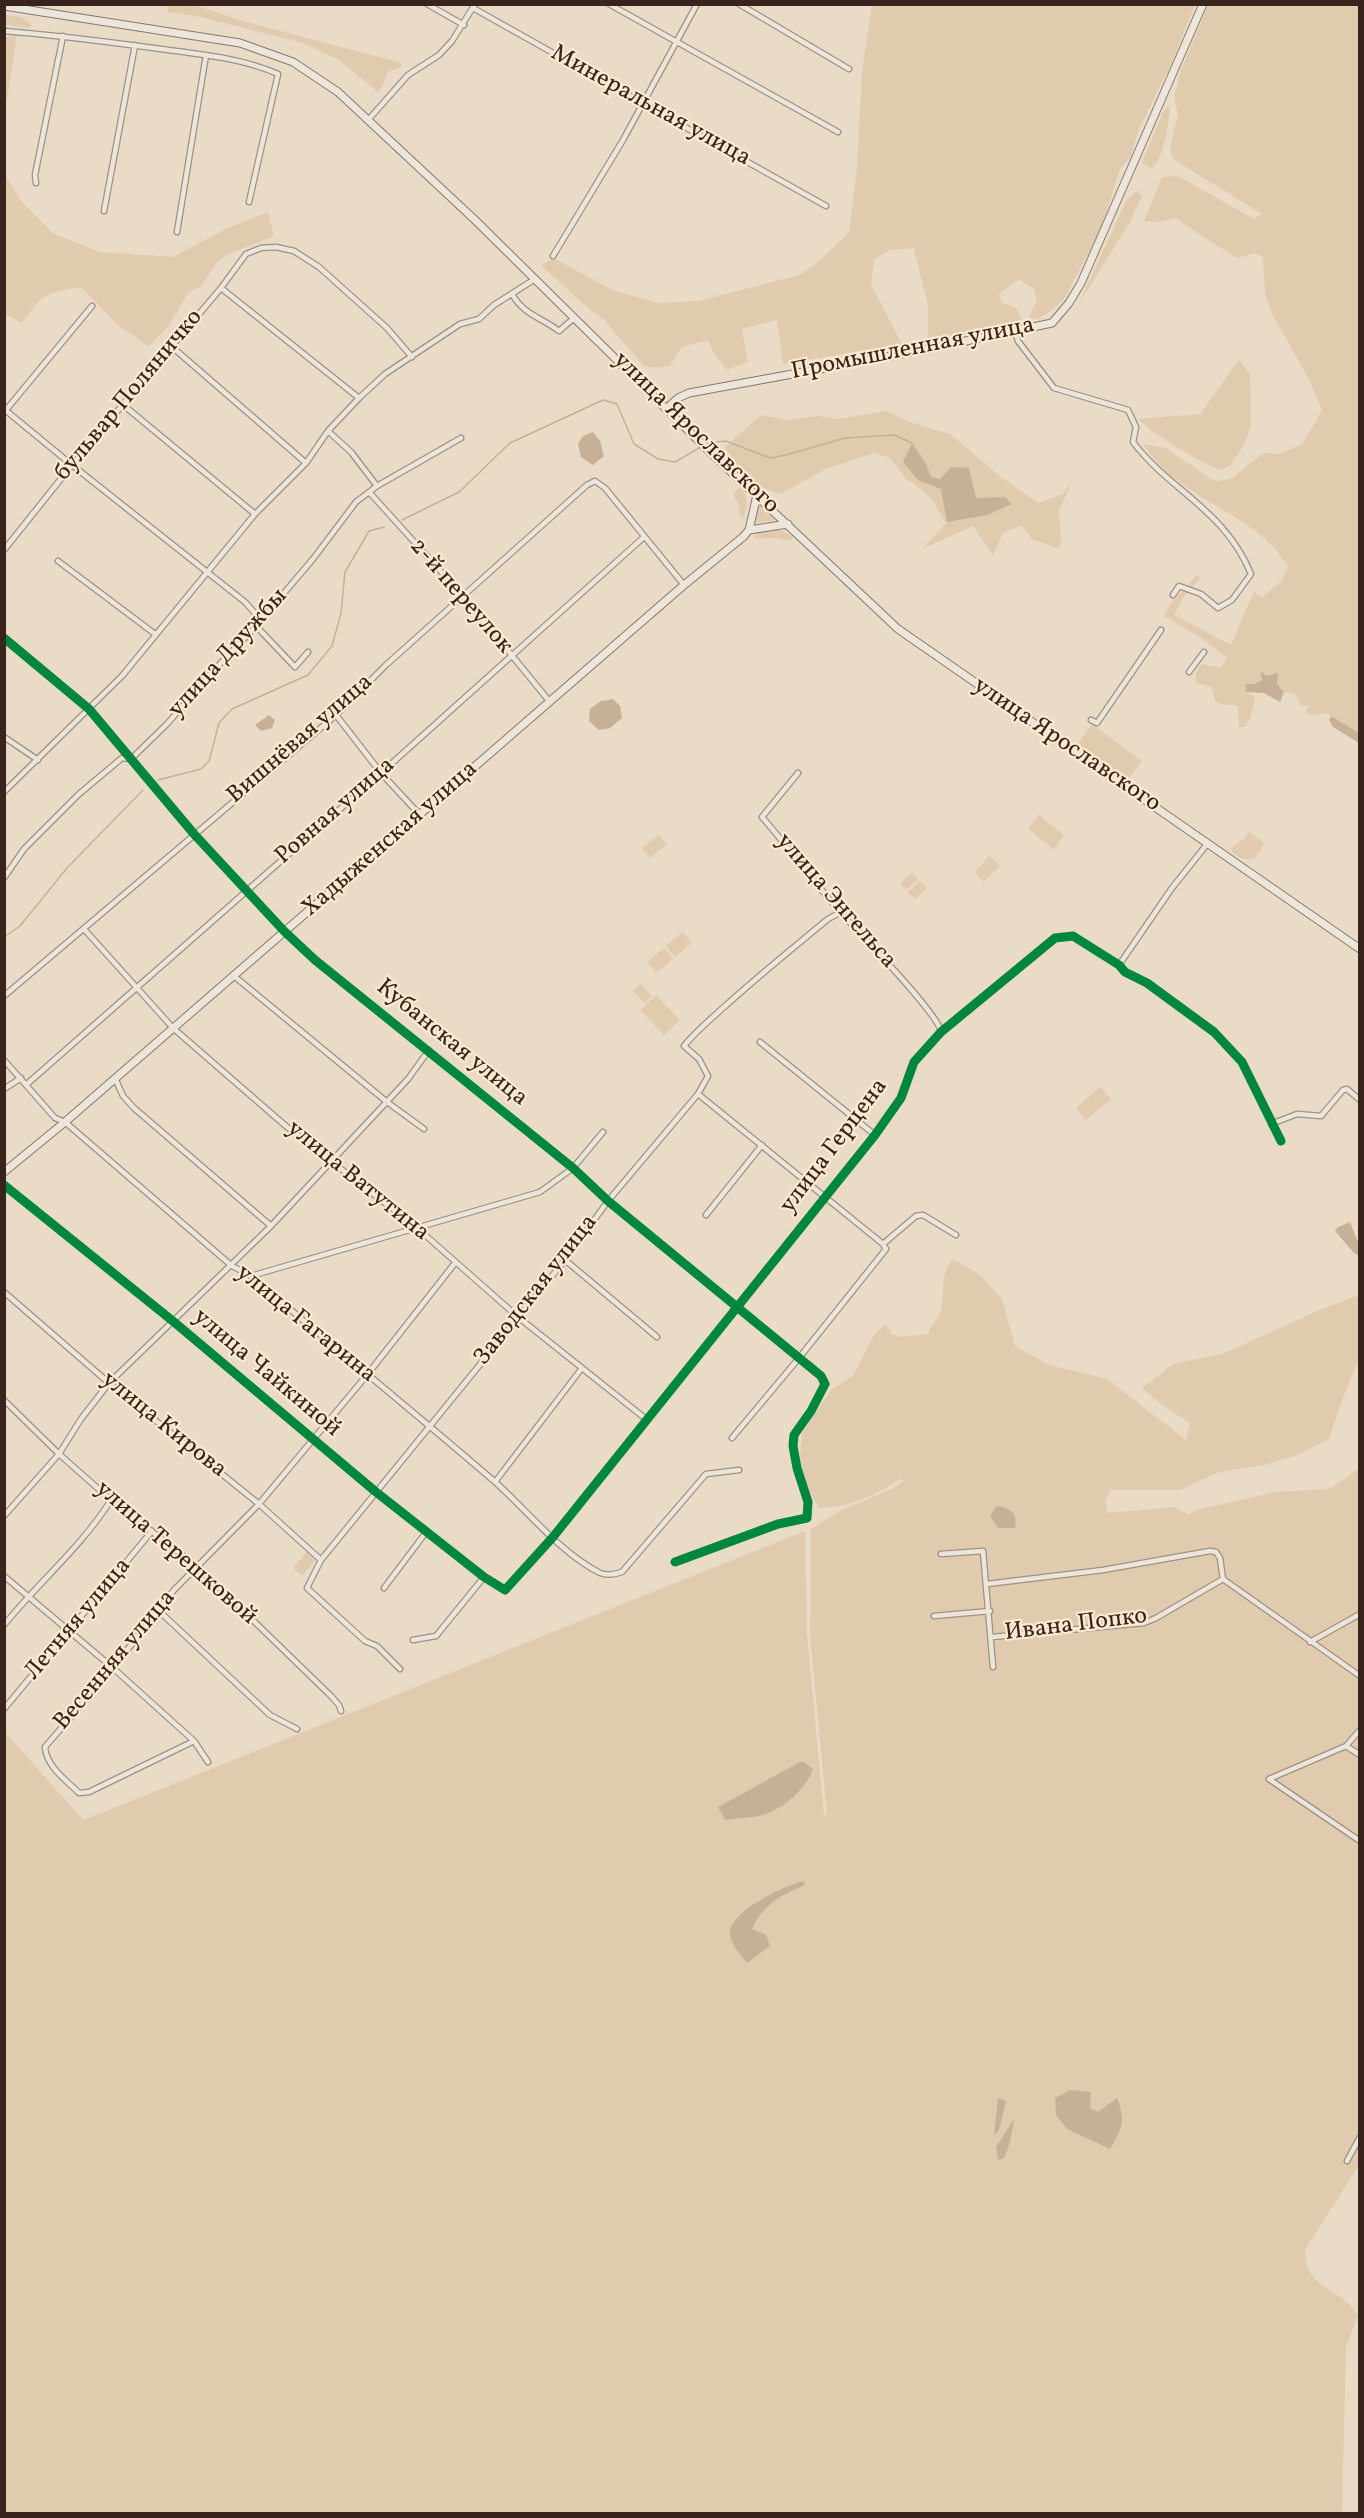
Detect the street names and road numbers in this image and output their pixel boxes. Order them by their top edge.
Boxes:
street label: Минеральная улица [545,40,755,174]
street label: бульвар Поляничко [50,304,210,488]
street label: Промышленная улица [789,312,1037,388]
street label: улица Ярославского [606,347,784,521]
street label: 2-й переулок [402,533,518,661]
street label: улица Дружбы [163,583,295,725]
street label: Вишнёвая улица [222,669,380,811]
street label: улица Ярославского [967,672,1165,820]
street label: Ровная улица [270,752,402,872]
street label: Хадыженская улица [297,756,485,924]
street label: улица Энгельса [768,828,902,976]
street label: Кубанская улица [369,974,533,1114]
street label: улица Герцена [775,1074,895,1220]
street label: улица Ватутина [280,1115,434,1249]
street label: Заводская улица [469,1210,605,1372]
street label: улица Гагарина [229,1260,381,1390]
street label: улица Чайкиной [186,1304,346,1444]
street label: улица Кирова [94,1367,232,1485]
street label: улица Терешковой [88,1476,262,1632]
street label: Летняя улица [20,1553,138,1687]
street label: Весенняя улица [49,1585,183,1737]
street label: Ивана Попко [1003,1603,1149,1649]

